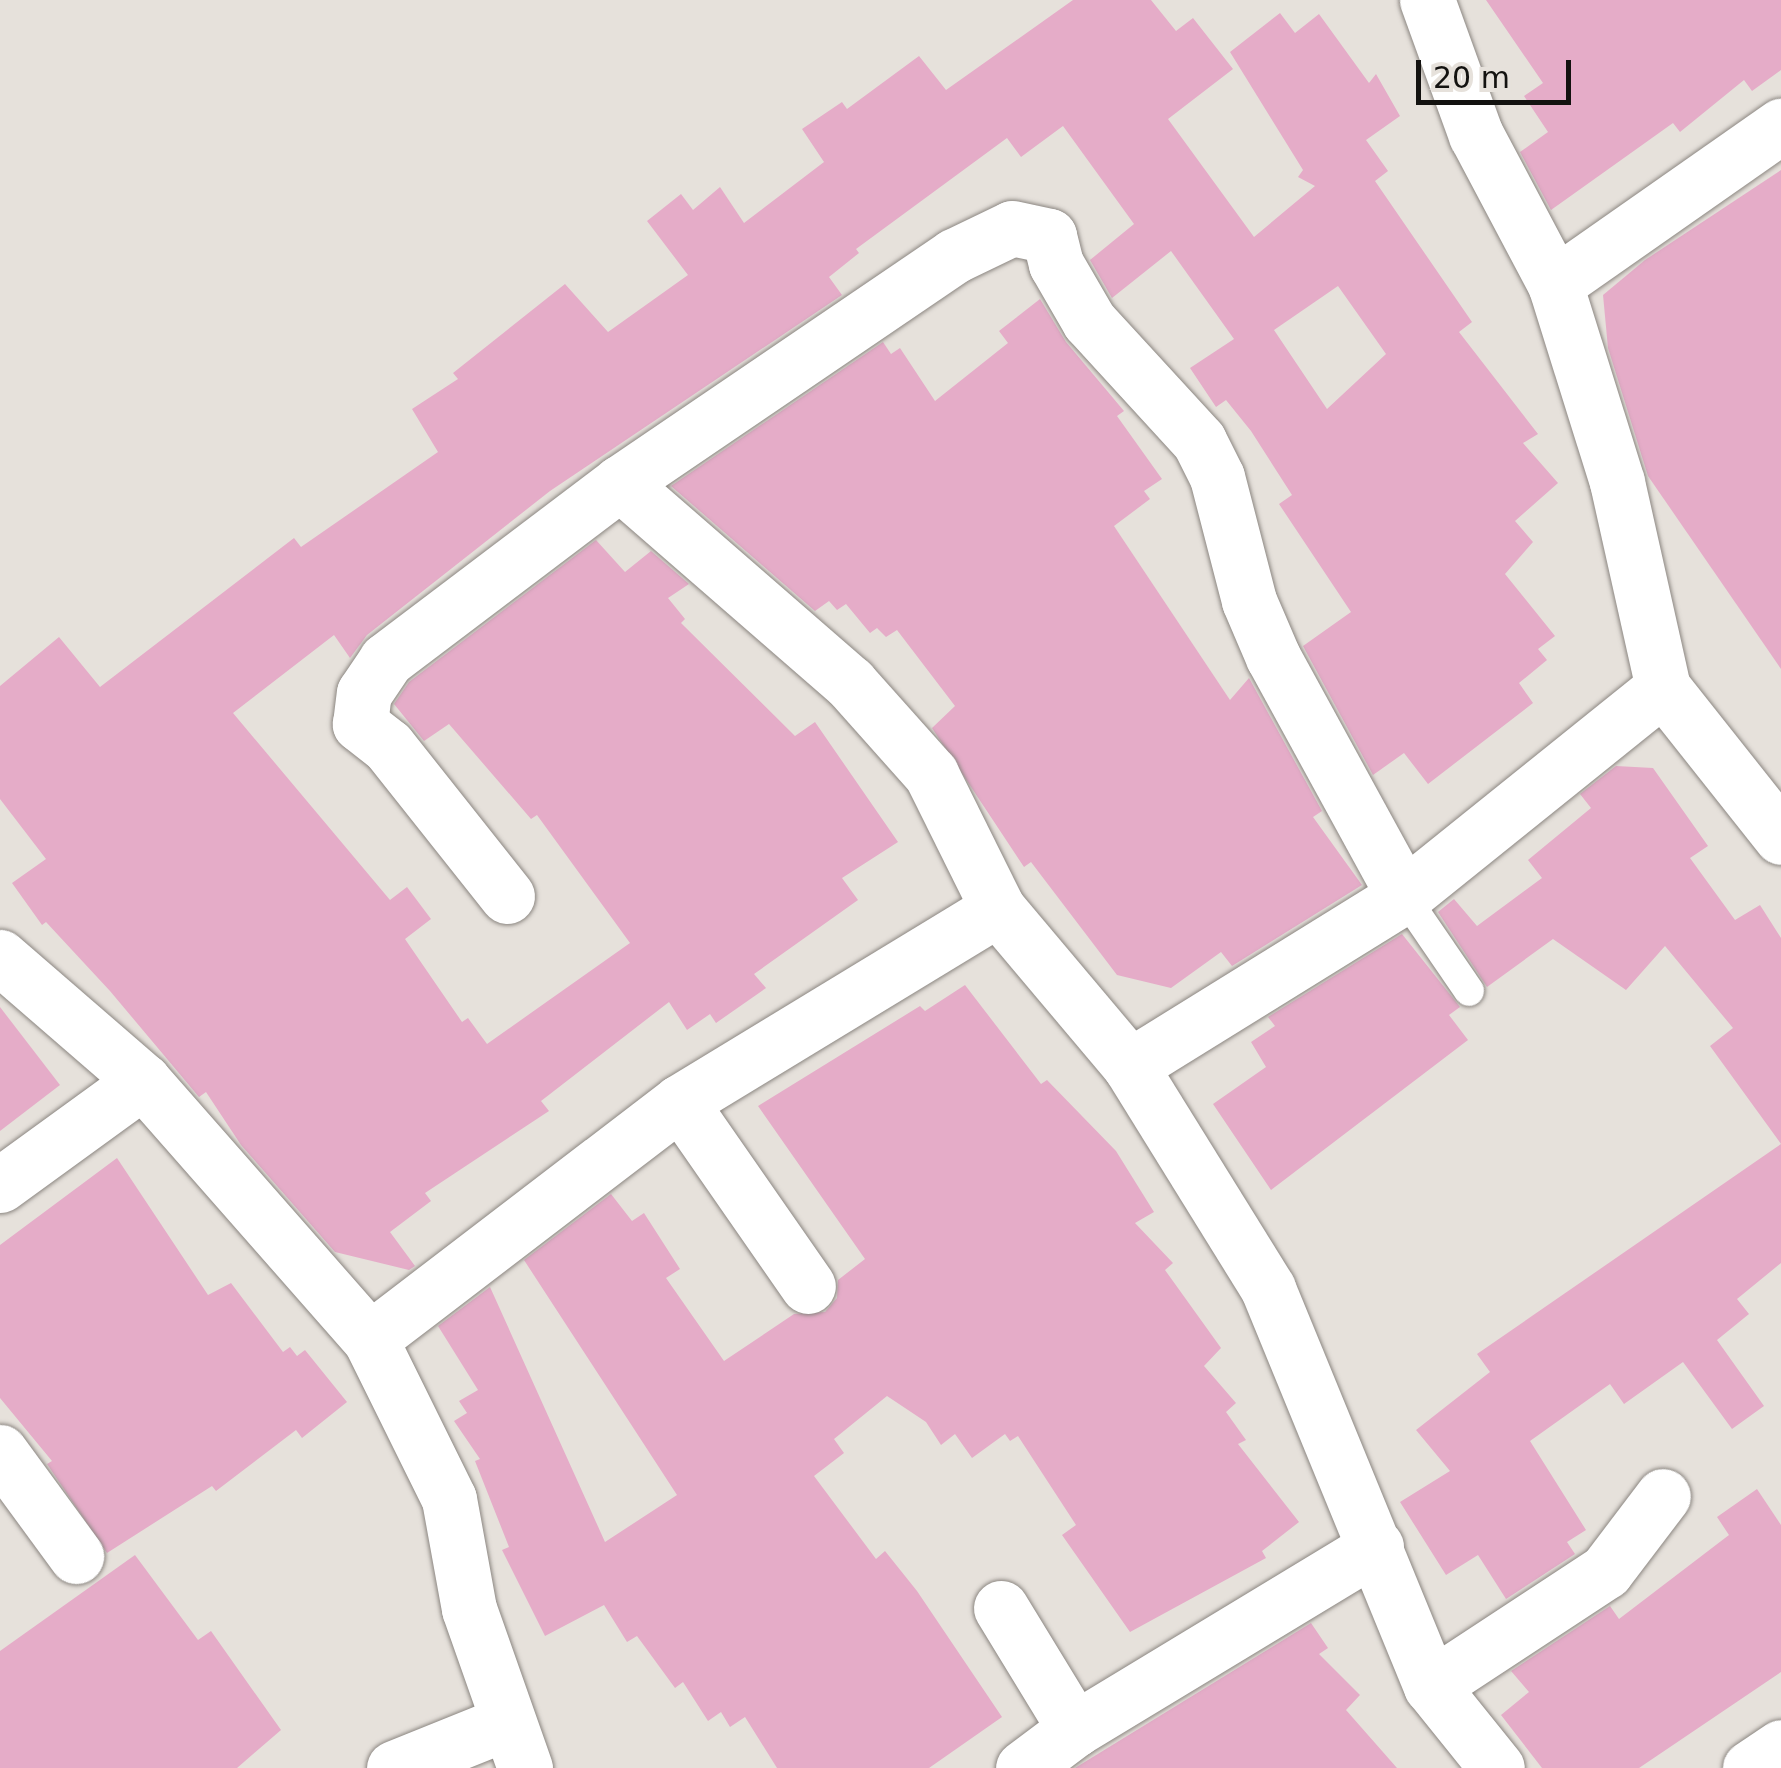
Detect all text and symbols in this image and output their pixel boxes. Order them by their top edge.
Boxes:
scale bar [1421,40,1576,102]
text: 20 m [1433,60,1510,95]

